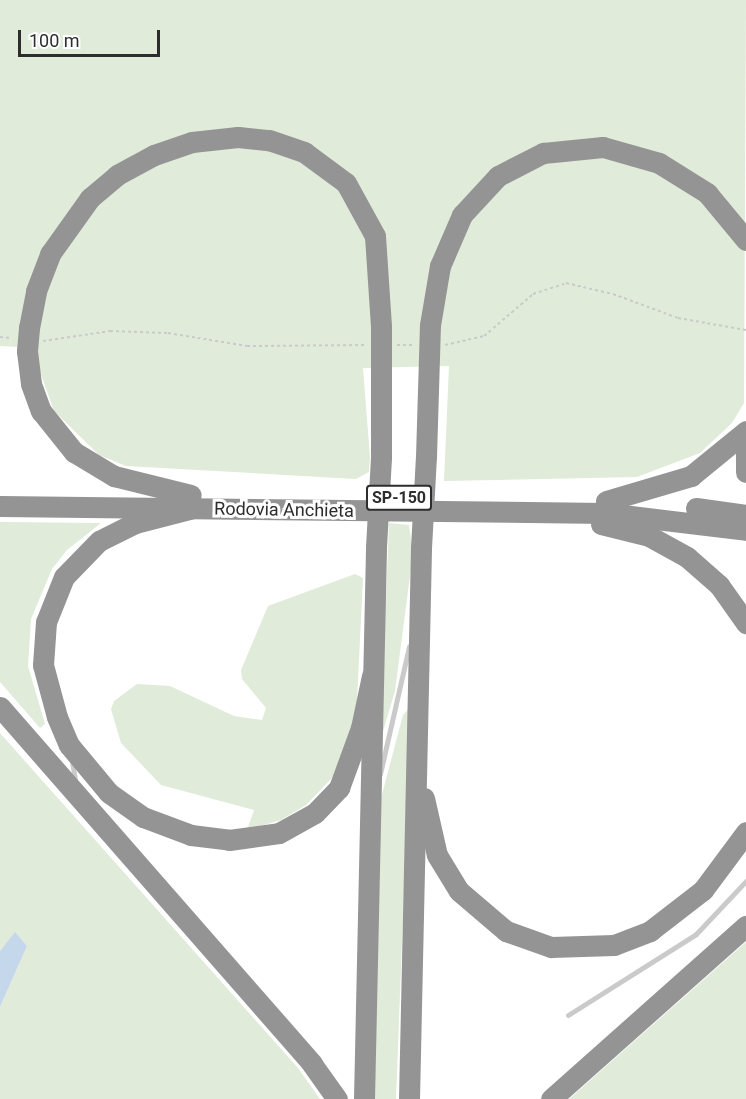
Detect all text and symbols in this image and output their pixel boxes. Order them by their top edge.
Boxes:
scale bar [21,18,164,56]
text: 100 m [29,30,80,51]
road number: SP-150 [364,485,434,511]
street label: Rodovia Anchieta [214,498,354,522]

